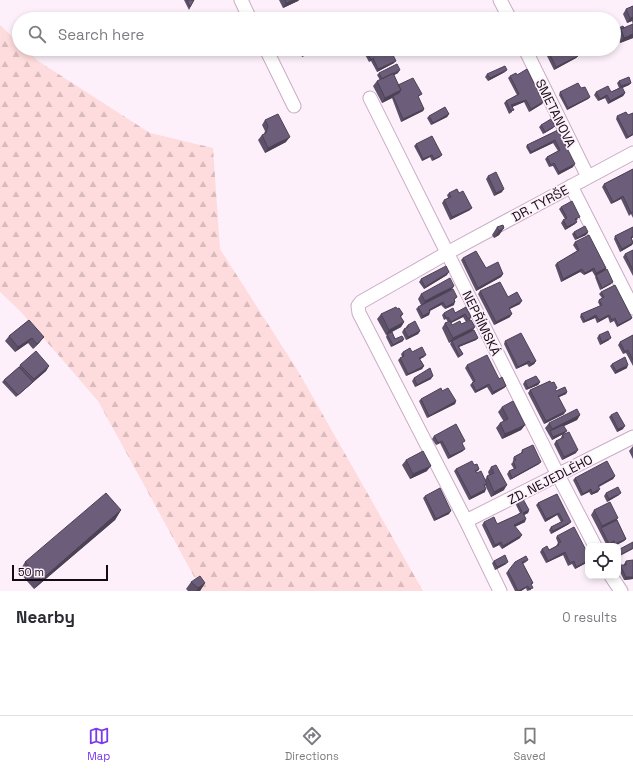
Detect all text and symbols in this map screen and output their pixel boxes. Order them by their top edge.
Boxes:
search box [12,12,621,56]
icon: search [26,23,48,45]
text: Search here [58,25,144,44]
street label: SMETANOVA [532,76,579,150]
street label: DR. TYRŠE [509,181,571,225]
street label: NEPŘÍMSKÁ [458,288,505,359]
street label: ZD. NEJEDLÉHO [505,451,596,508]
map controls [585,543,621,579]
button: locate [585,543,621,579]
scale bar [12,563,108,582]
text: 50 m [18,565,44,579]
text: Nearby [16,606,75,628]
text: 0 results [562,609,617,626]
tab: Map [87,725,110,763]
tab: Directions [285,725,339,763]
tab: Saved [514,725,546,763]

